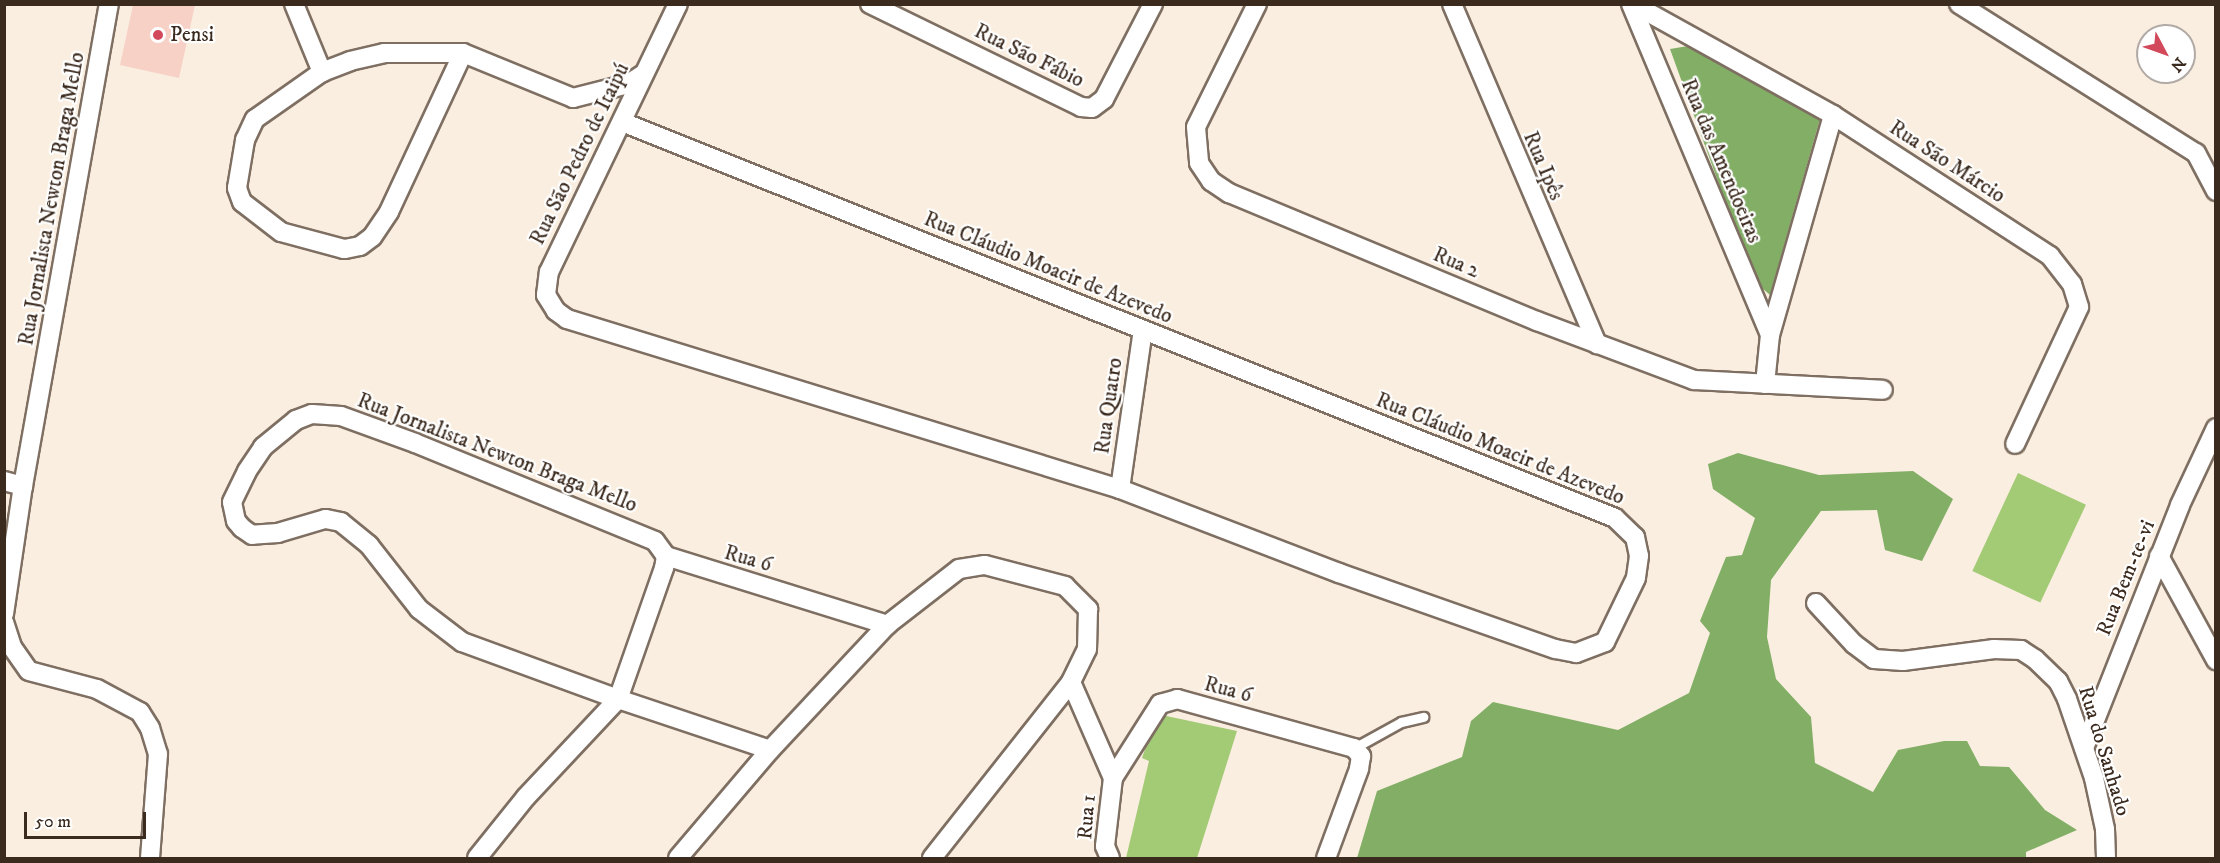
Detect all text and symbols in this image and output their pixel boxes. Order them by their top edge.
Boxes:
street label: Rua São Fábio [970,19,1088,93]
place label: Pensi [170,22,214,48]
north arrow [2136,24,2196,84]
marker: Pensi [151,28,165,42]
street label: Rua Jornalista Newton Braga Mello [14,50,90,348]
text: N [2166,53,2190,76]
street label: Rua São Pedro de Itaipú [525,59,635,249]
street label: Rua das Amendoeiras [1675,75,1767,247]
street label: Rua São Márcio [1884,115,2010,209]
street label: Rua Ipês [1517,128,1569,204]
street label: Rua Cláudio Moacir de Azevedo [920,207,1176,329]
street label: Rua 2 [1429,242,1483,284]
street label: Rua Quatro [1090,356,1128,456]
street label: Rua Jornalista Newton Braga Mello [354,388,640,518]
street label: Rua Cláudio Moacir de Azevedo [1372,388,1628,510]
street label: Rua Bem-te-vi [2091,517,2161,639]
street label: Rua 6 [721,540,775,578]
street label: Rua 6 [1201,672,1255,708]
street label: Rua do Sanhado [2072,683,2136,819]
street label: Rua 1 [1072,793,1102,841]
scale bar [27,800,148,838]
text: 50 m [35,811,71,833]

